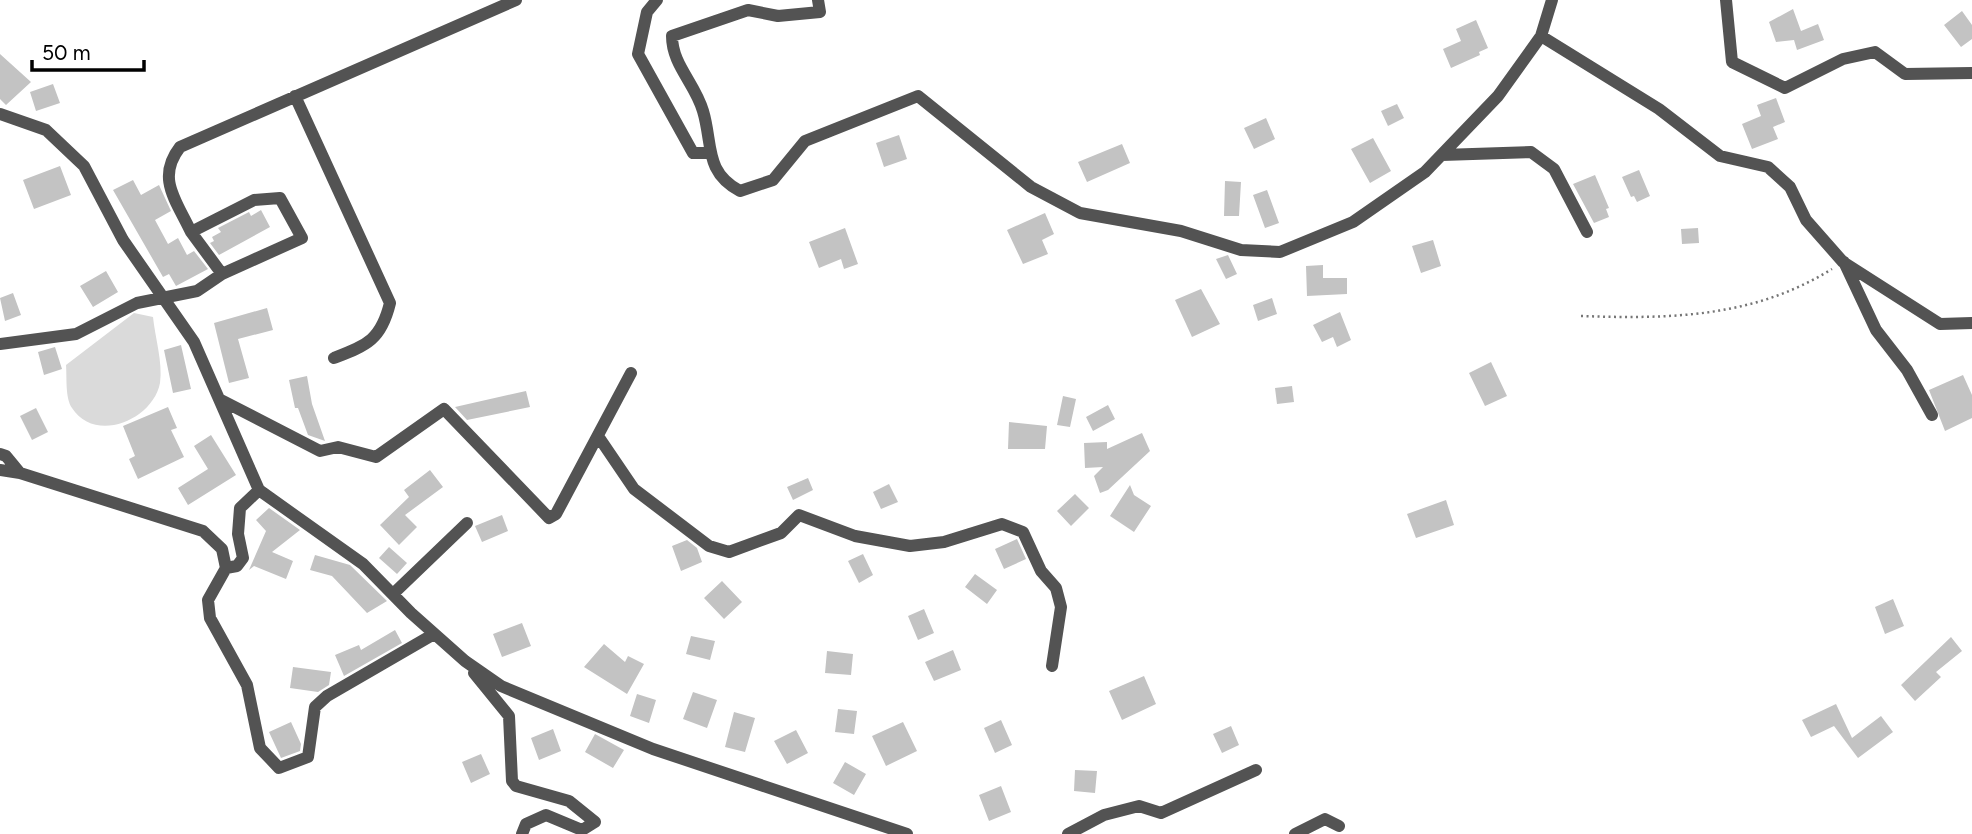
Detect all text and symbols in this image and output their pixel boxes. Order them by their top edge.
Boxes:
scale bar [32,28,144,72]
text: 50 m [42,40,91,65]

